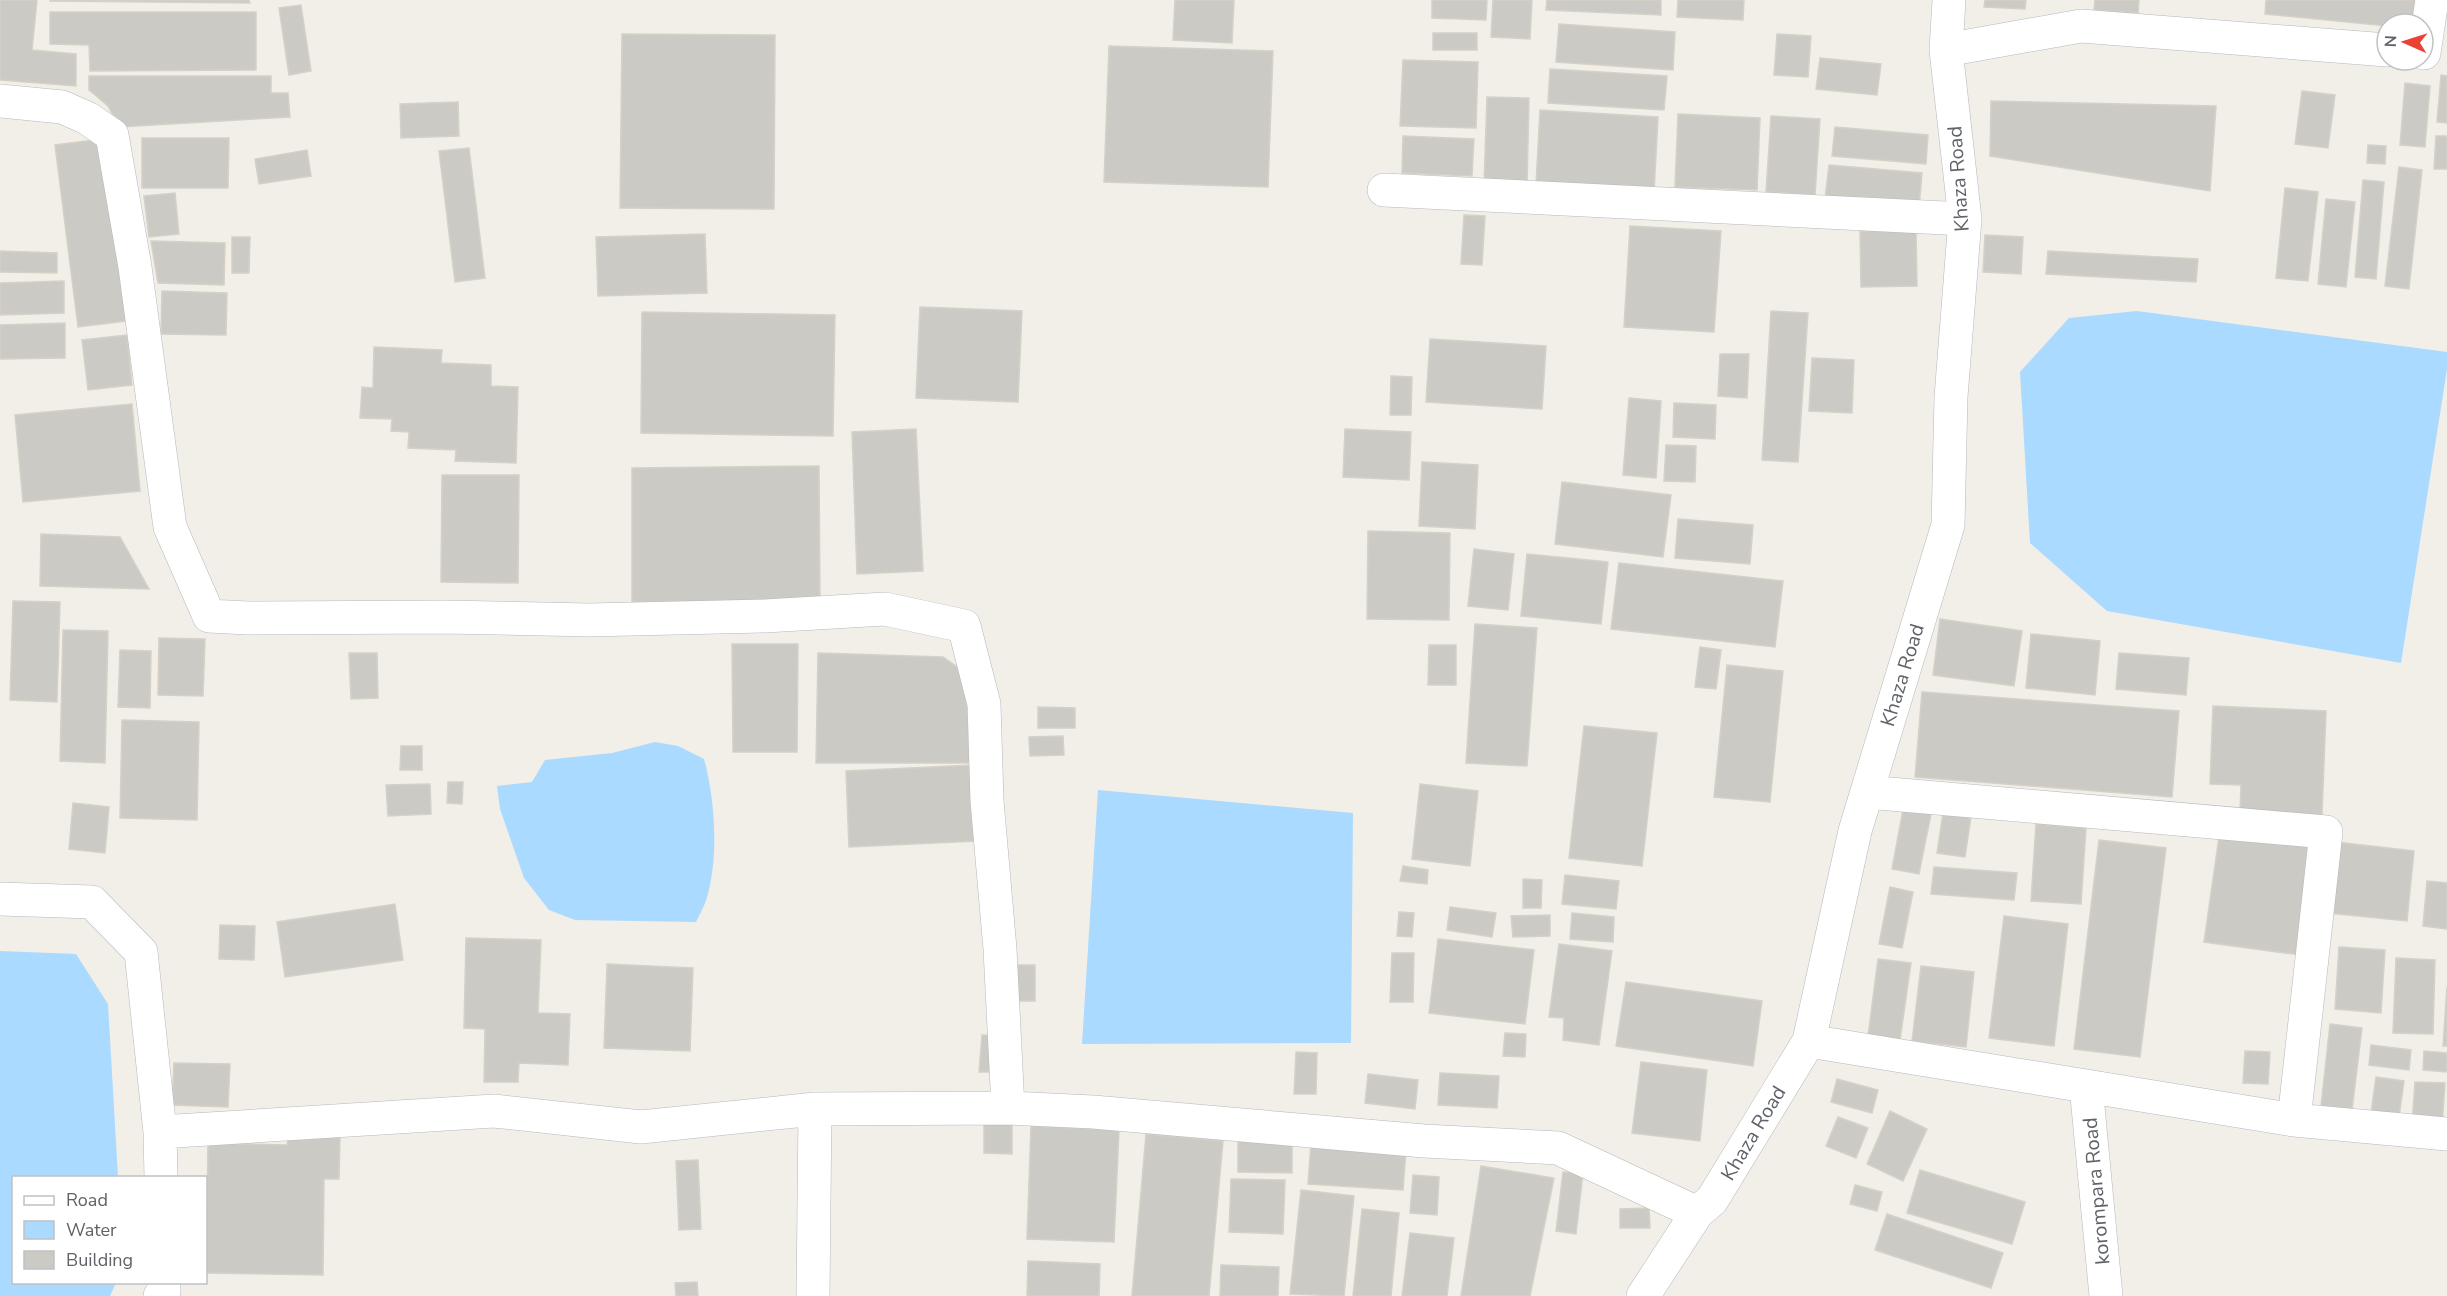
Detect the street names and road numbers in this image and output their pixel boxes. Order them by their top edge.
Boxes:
street label: Khaza Road [1941,125,1976,233]
street label: Khaza Road [1874,621,1931,730]
street label: Khaza Road [1715,1081,1792,1186]
street label: korompara Road [2077,1116,2116,1266]

